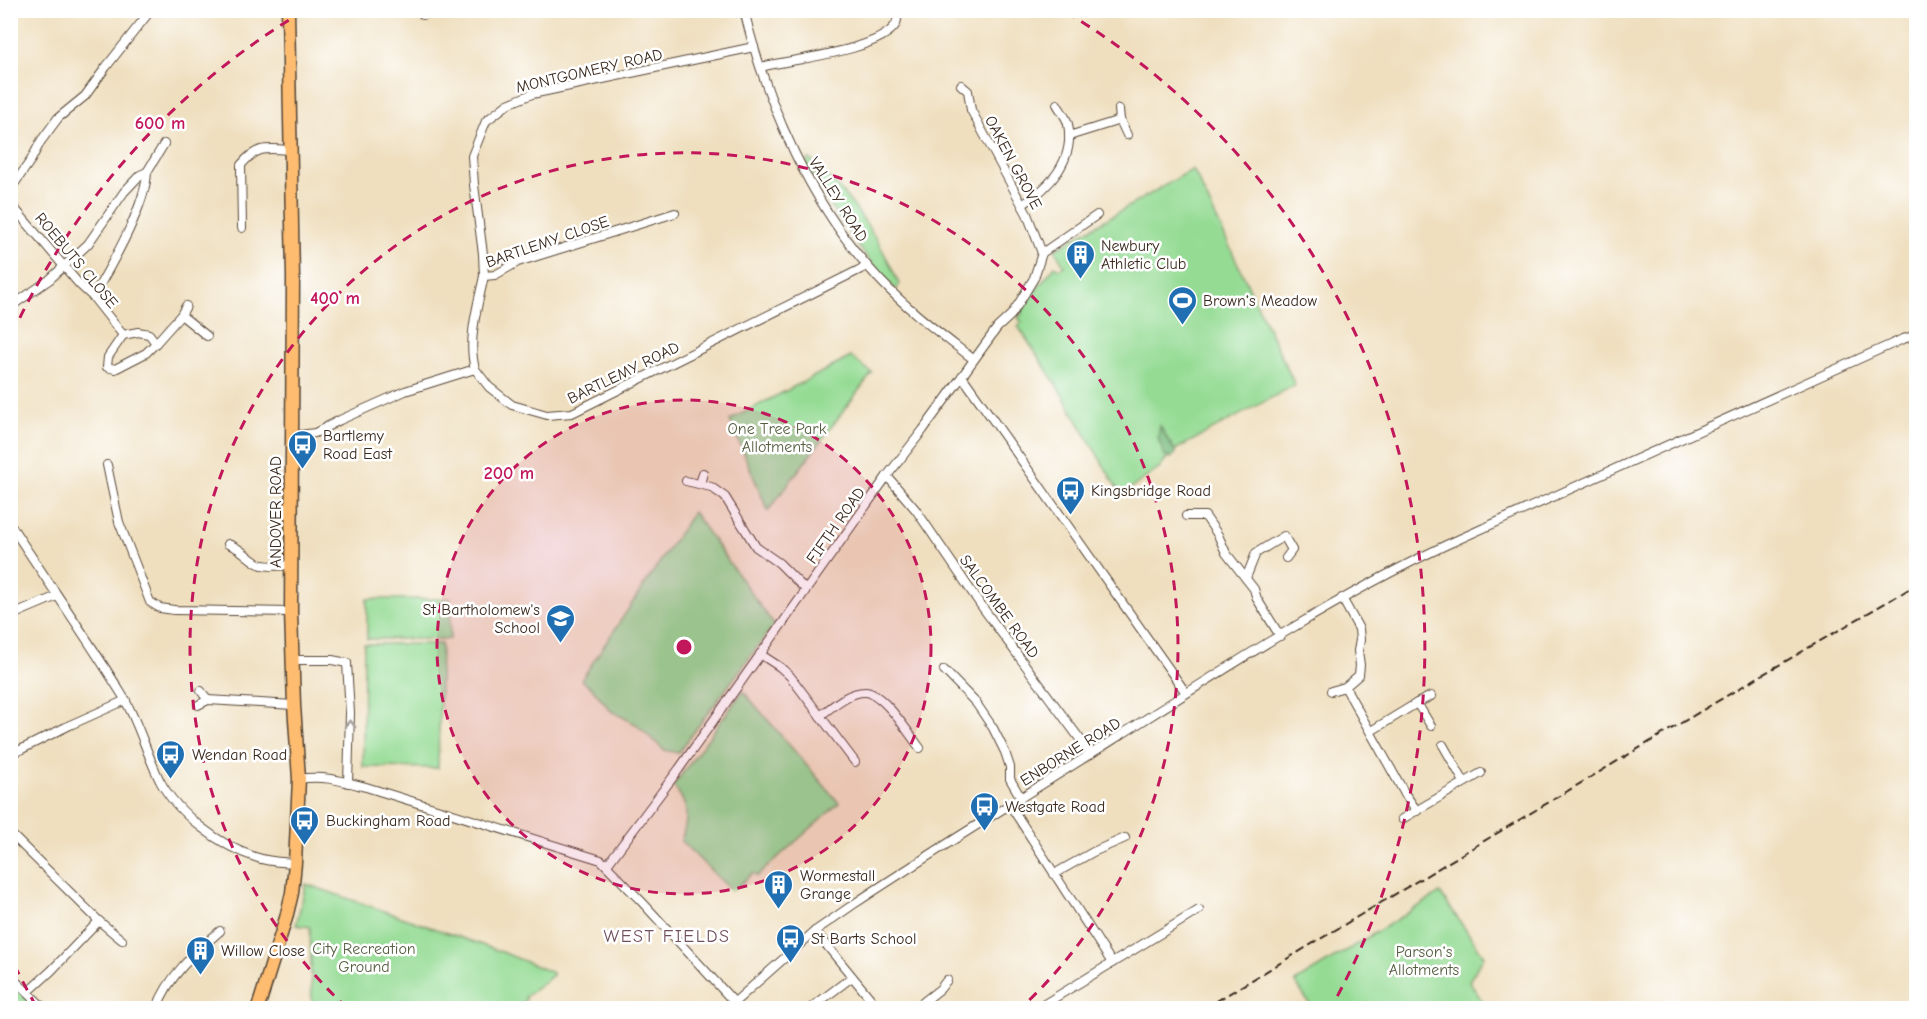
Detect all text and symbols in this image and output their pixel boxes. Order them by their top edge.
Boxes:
street label: MONTGOMERY ROAD [514,45,664,97]
text: 600 m [135,113,185,134]
street label: OAKEN GROVE [981,113,1045,213]
street label: VALLEY ROAD [805,154,871,245]
street label: ROEBUTS CLOSE [31,209,122,312]
street label: BARTLEMY CLOSE [483,212,612,271]
place label: Newbury Athletic Club [1101,237,1186,273]
building icon: Newbury Athletic Club [1064,238,1096,280]
sports icon: Brown's Meadow [1166,284,1198,326]
text: 400 m [310,288,360,309]
place label: Brown's Meadow [1203,292,1317,310]
street label: BARTLEMY ROAD [565,338,682,408]
park label: One Tree Park Allotments [728,420,827,456]
place label: Bartlemy Road East [323,427,392,463]
bus stop icon: Bartlemy Road East [286,428,318,470]
street label: ANDOVER ROAD [267,456,285,568]
text: 200 m [484,463,534,484]
bus stop icon: Kingsbridge Road [1054,474,1086,516]
place label: Kingsbridge Road [1091,482,1211,500]
street label: FIFTH ROAD [803,484,869,567]
street label: SALCOMBE ROAD [956,551,1043,662]
place label: St Bartholomew's School [423,601,540,637]
school or university icon: St Bartholomew's School [545,602,577,644]
centre of rings [674,637,694,657]
street label: ENBORNE ROAD [1017,714,1124,790]
one-way arrow [344,720,356,729]
bus stop icon: Wendan Road [155,738,187,780]
place label: Wendan Road [192,746,287,764]
bus stop icon: Westgate Road [968,790,1000,832]
place label: Westgate Road [1005,798,1105,816]
bus stop icon: Buckingham Road [289,804,321,846]
place label: Buckingham Road [326,812,450,830]
place label: Wormestall Grange [800,867,875,903]
building icon: Wormestall Grange [763,868,795,910]
bus stop icon: St Barts School [774,922,806,964]
district label: WEST FIELDS [604,926,730,947]
place label: St Barts School [811,930,916,948]
building icon: Willow Close [184,934,216,976]
park label: City Recreation Ground [312,940,416,976]
place label: Willow Close [221,942,305,960]
park label: Parson's Allotments [1389,943,1460,979]

